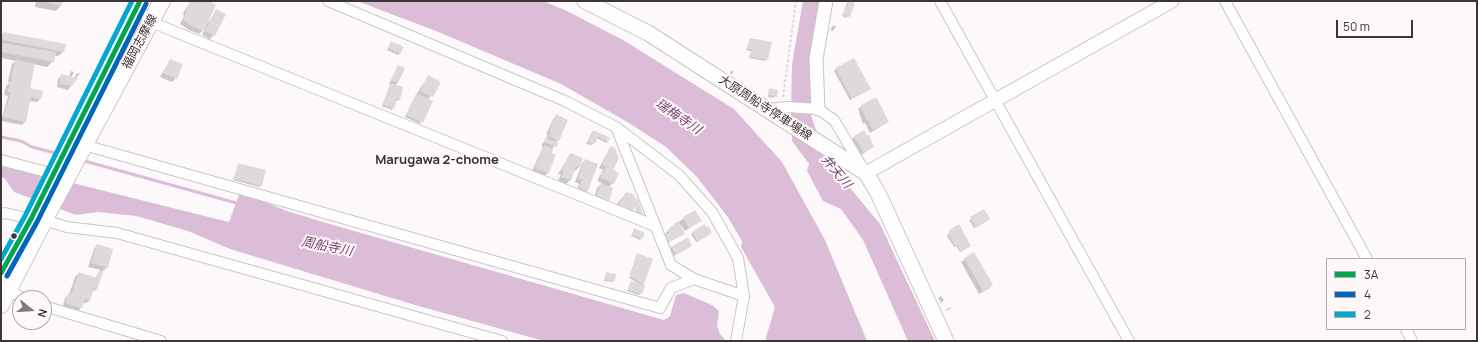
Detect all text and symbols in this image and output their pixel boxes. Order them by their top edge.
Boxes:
street label: 福岡志摩線 [120,12,160,72]
scale bar [1338,12,1415,38]
text: 50 m [1343,18,1370,35]
street label: 大原周船寺停車場線 [716,73,814,143]
water label: 瑞梅寺川 [652,96,704,138]
district label: Marugawa 2-chome [375,152,499,168]
water label: 弁天川 [817,152,855,192]
unlabelled marker [9,231,19,241]
water label: 周船寺川 [300,234,354,260]
legend [1326,258,1466,330]
text: 3A [1364,266,1378,283]
text: 4 [1364,286,1371,303]
north arrow [12,290,52,330]
text: 2 [1364,306,1371,323]
text: N [35,307,51,319]

